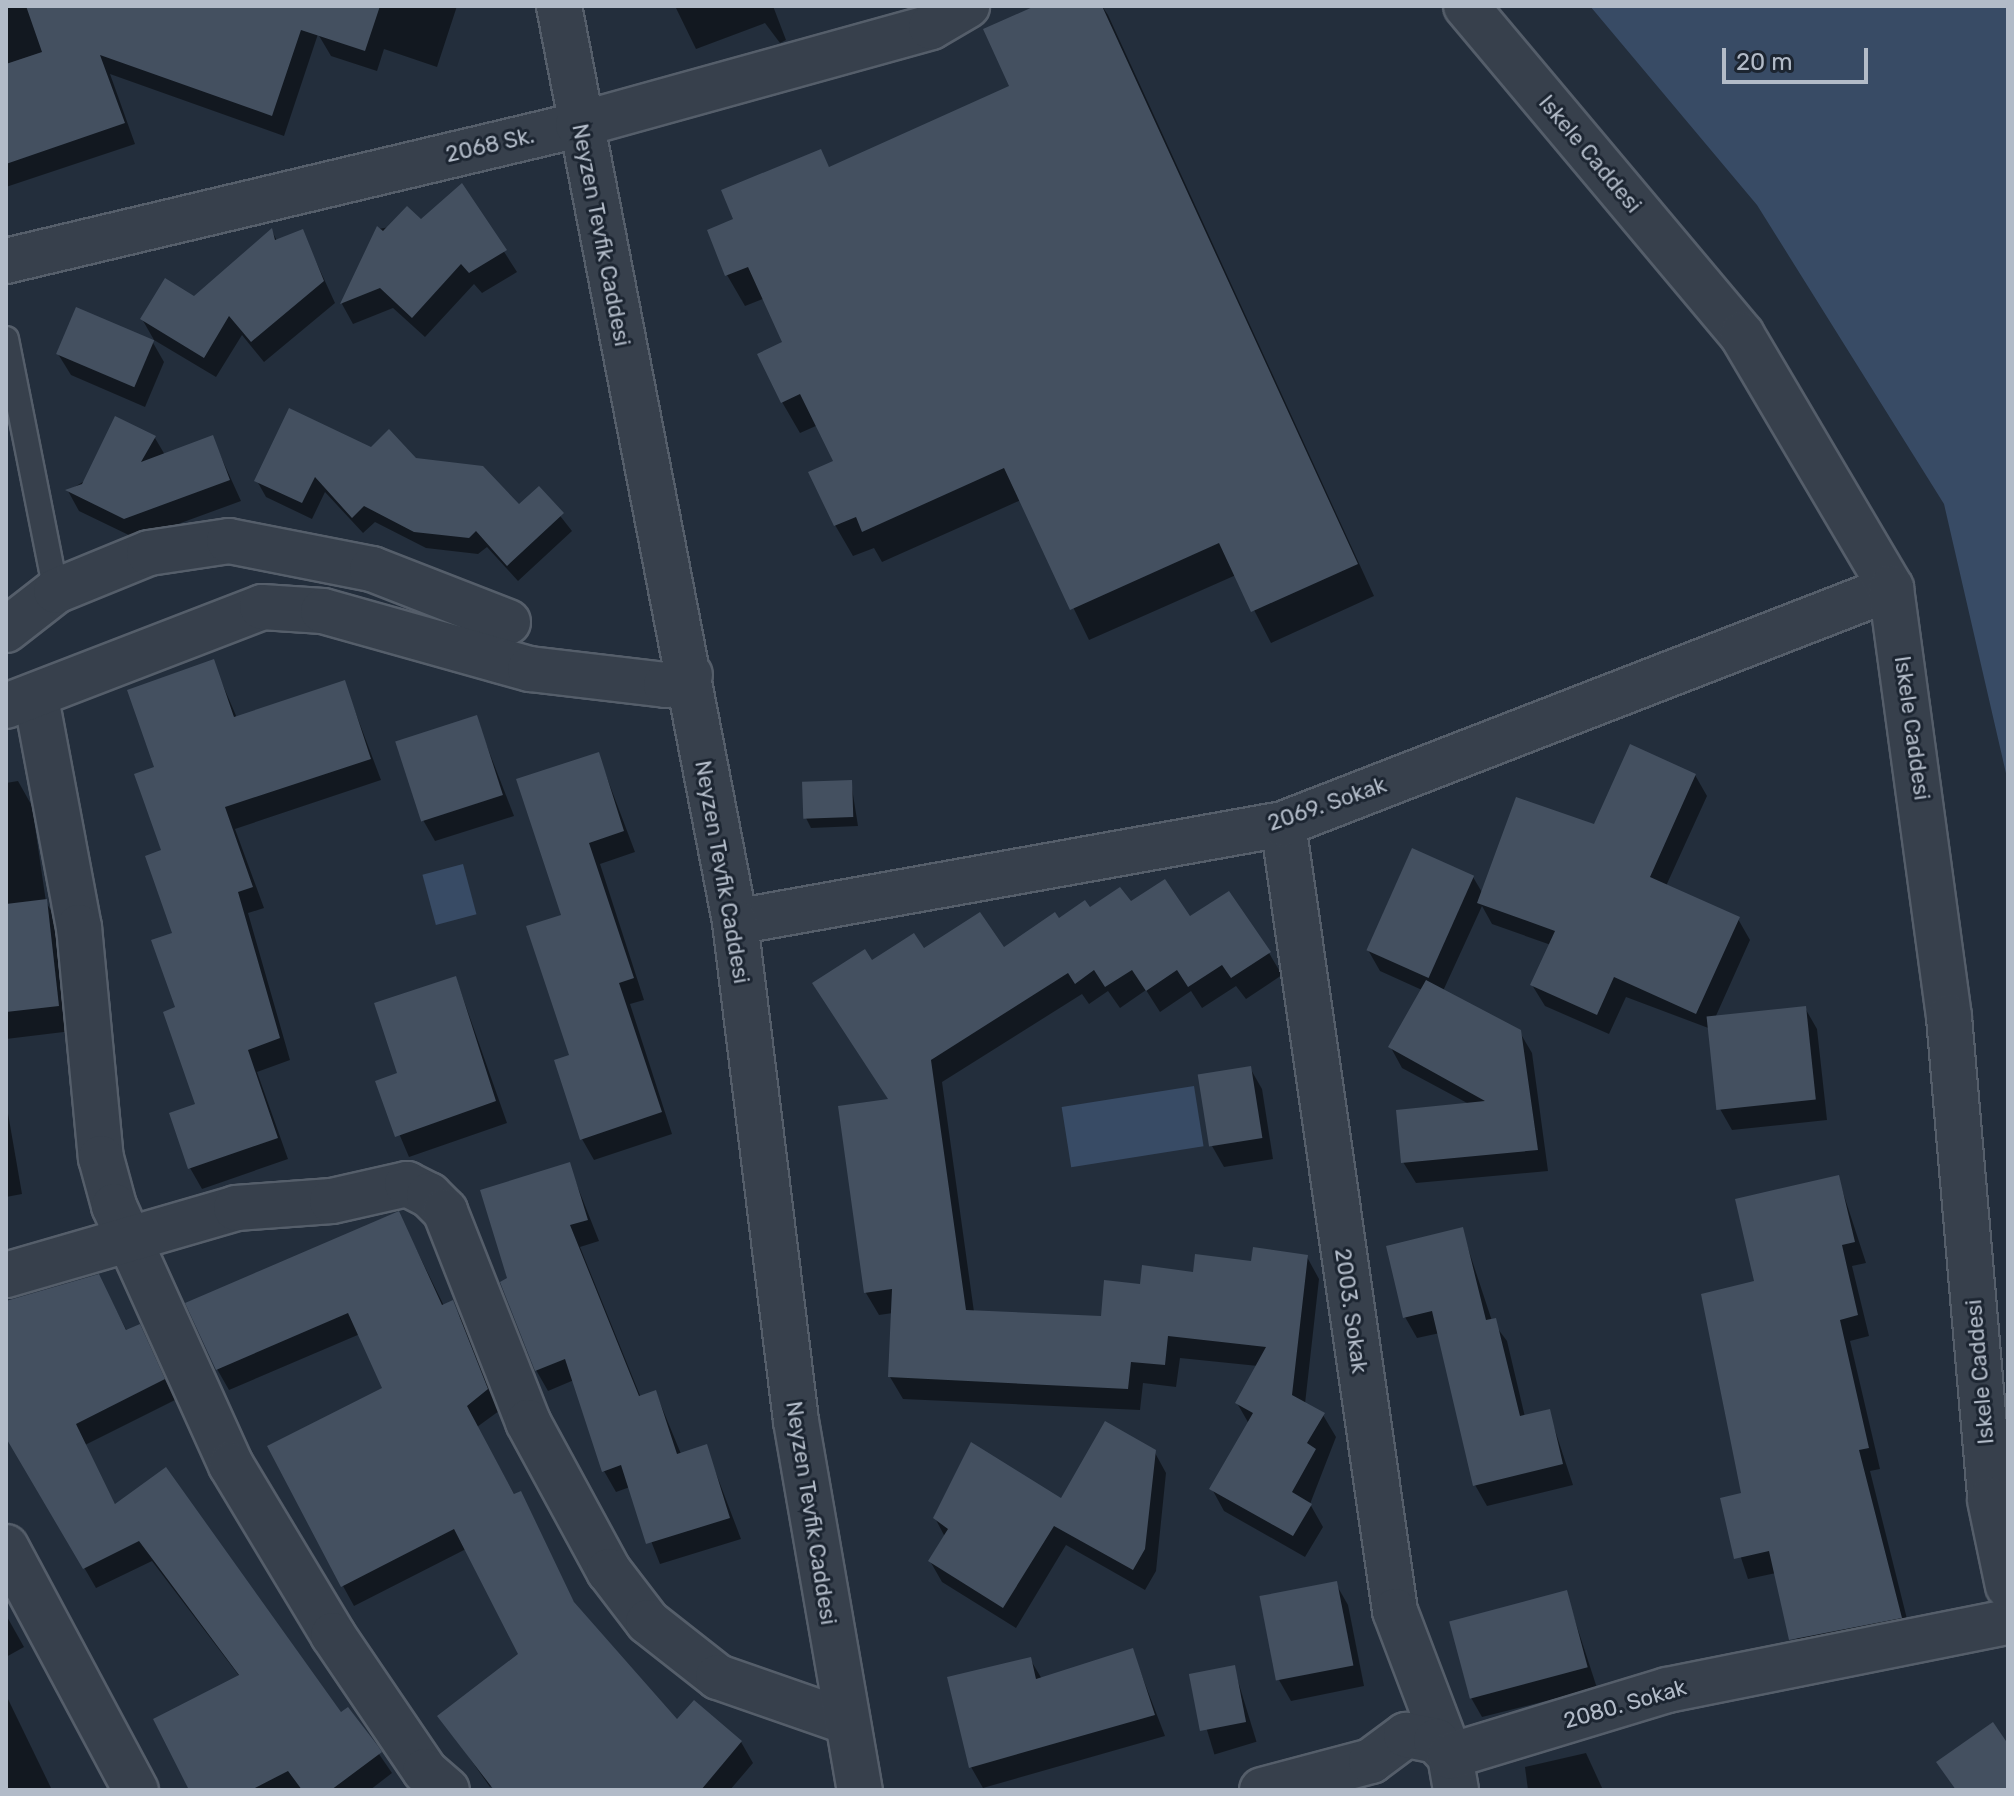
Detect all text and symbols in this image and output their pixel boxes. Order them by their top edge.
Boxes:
scale bar [1726,32,1872,82]
text: 20 m [1736,48,1793,76]
street label: Iskele Caddesi [1533,90,1647,218]
street label: Neyzen Tevfik Caddesi [566,121,636,349]
street label: 2068 Sk. [443,122,537,168]
street label: Iskele Caddesi [1889,654,1935,802]
street label: Neyzen Tevfik Caddesi [689,758,755,986]
street label: 2069. Sokak [1264,771,1390,837]
street label: 2003. Sokak [1329,1247,1373,1375]
street label: Iskele Caddesi [1961,1298,1999,1446]
street label: Neyzen Tevfik Caddesi [780,1399,842,1627]
street label: 2080. Sokak [1561,1674,1689,1734]

